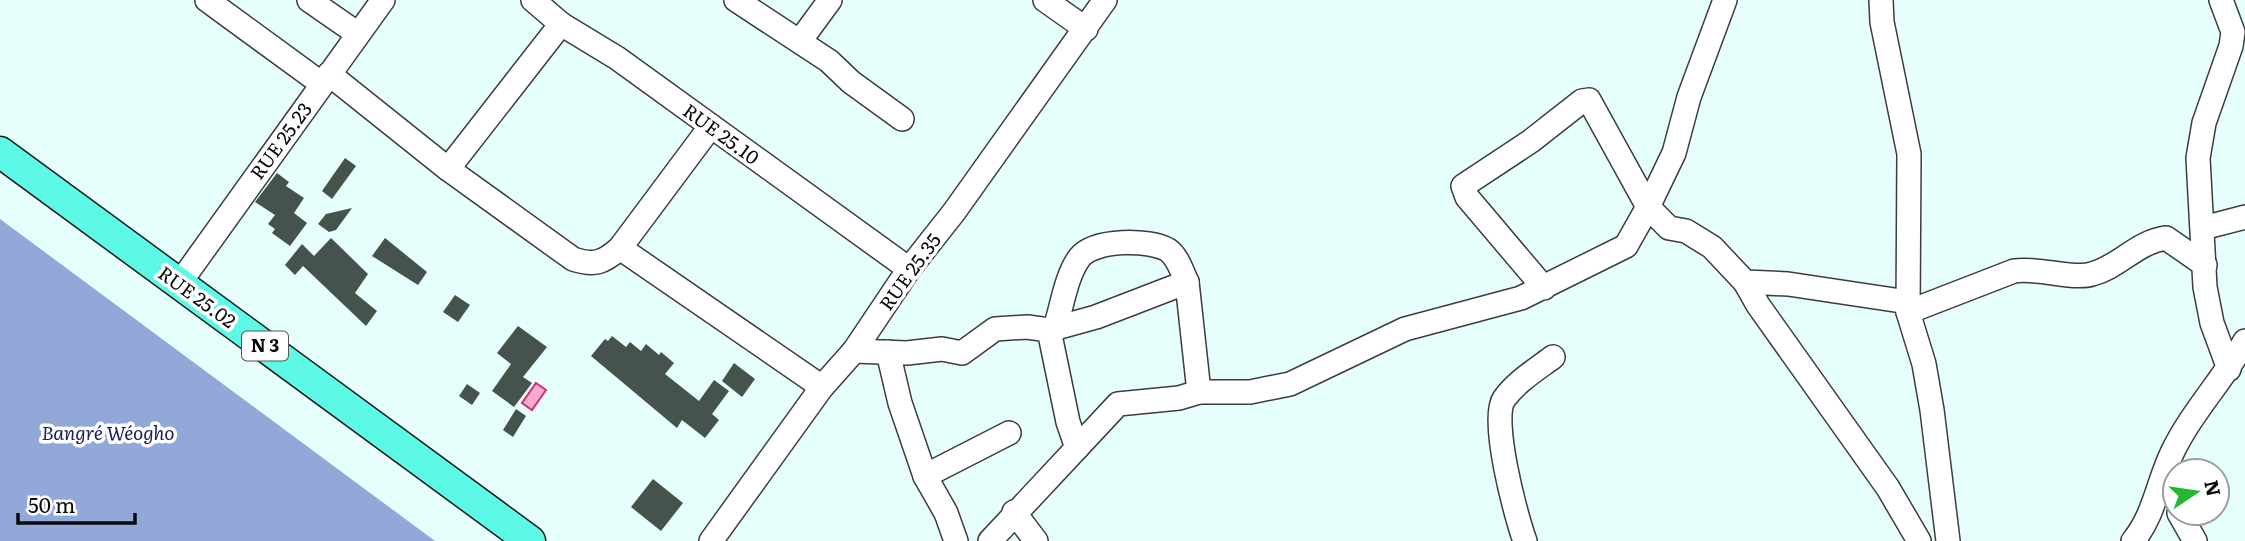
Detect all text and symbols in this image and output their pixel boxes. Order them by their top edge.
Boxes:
street label: RUE 25.23 [243,96,318,185]
street label: RUE 25.10 [678,96,766,170]
street label: RUE 25.35 [872,227,947,316]
street label: RUE 25.02 [153,258,242,334]
road number: N 3 [242,332,288,360]
park label: Bangré Wéogho [41,418,175,446]
north arrow [2161,457,2231,527]
text: N [2198,477,2229,499]
scale bar [18,482,135,526]
text: 50 m [28,488,75,519]

